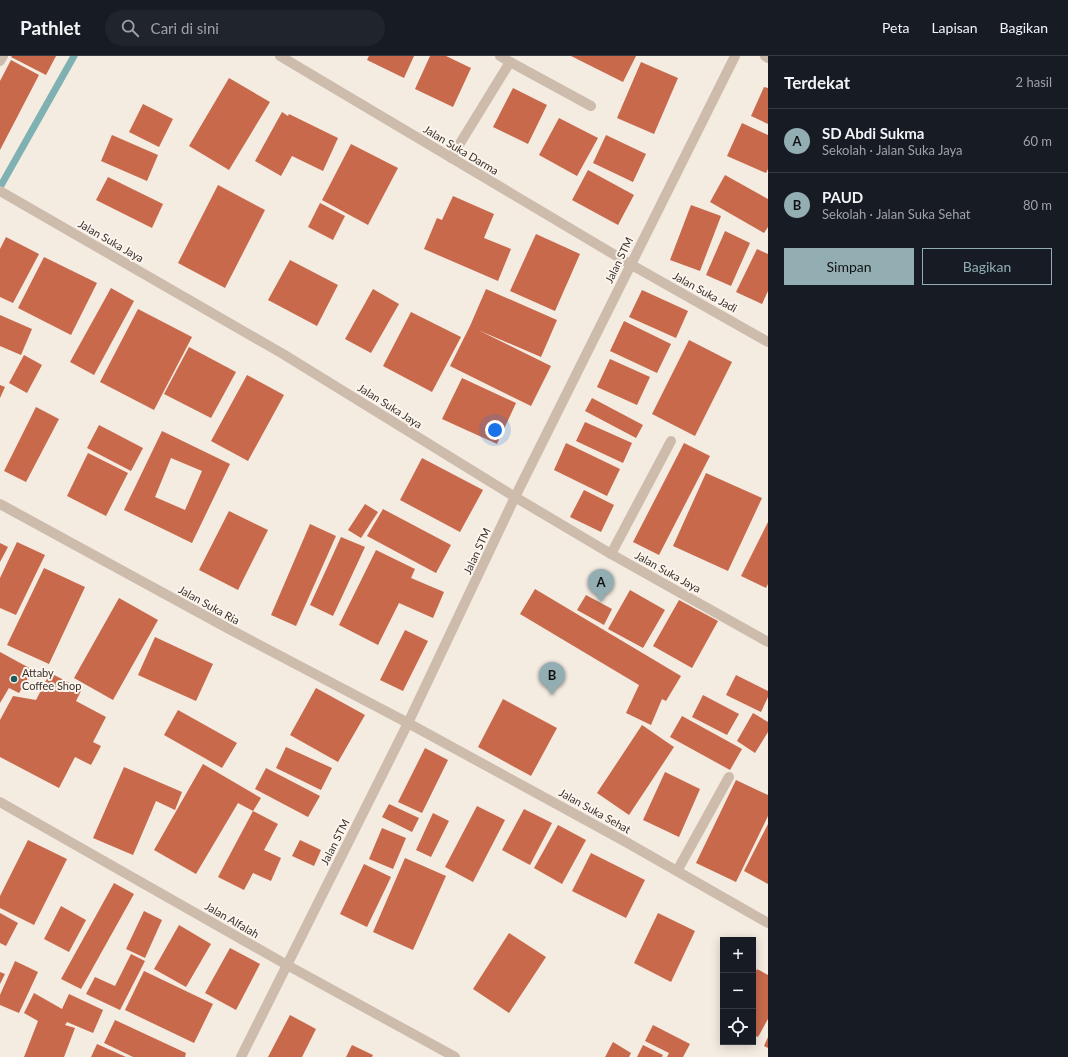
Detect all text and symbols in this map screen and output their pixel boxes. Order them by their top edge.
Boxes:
search box [105,10,385,46]
text: Pathlet [20,16,81,39]
icon: search [119,17,141,39]
text: Cari di sini [151,19,219,37]
text: Peta [882,19,909,36]
text: Lapisan [931,19,978,36]
text: Bagikan [1000,19,1048,36]
text: Terdekat [784,72,850,93]
text: 2 hasil [1016,74,1052,90]
street label: Jalan Suka Darma [421,122,501,177]
text: SD Abdi Sukma [822,124,924,142]
text: A [792,133,802,149]
text: 60 m [1023,133,1052,149]
text: Sekolah · Jalan Suka Jaya [822,142,963,158]
text: PAUD [822,188,863,206]
text: B [793,197,801,213]
text: 80 m [1023,197,1052,213]
text: Sekolah · Jalan Suka Sehat [822,206,970,222]
street label: Jalan Suka Jaya [76,217,146,265]
street label: Jalan STM [602,235,635,285]
button: Simpan [784,248,914,285]
button: Bagikan [922,248,1052,285]
street label: Jalan Suka Jadi [671,269,740,315]
street label: Jalan Suka Jaya [356,381,425,430]
your location [485,420,505,440]
street label: Jalan STM [460,526,493,576]
street label: Jalan Suka Jaya [633,548,703,595]
pin: A [588,569,614,602]
street label: Jalan Suka Ria [176,582,242,627]
pin: B [539,662,565,695]
place label: Attaby Coffee Shop [22,666,81,692]
marker: Attaby Coffee Shop [9,674,19,684]
street label: Jalan Suka Sehat [557,785,633,836]
street label: Jalan STM [318,817,352,867]
street label: Jalan Alfalah [203,899,262,940]
map controls [720,937,756,1045]
button: + [720,937,756,973]
button: − [720,973,756,1009]
button: locate [720,1009,756,1045]

